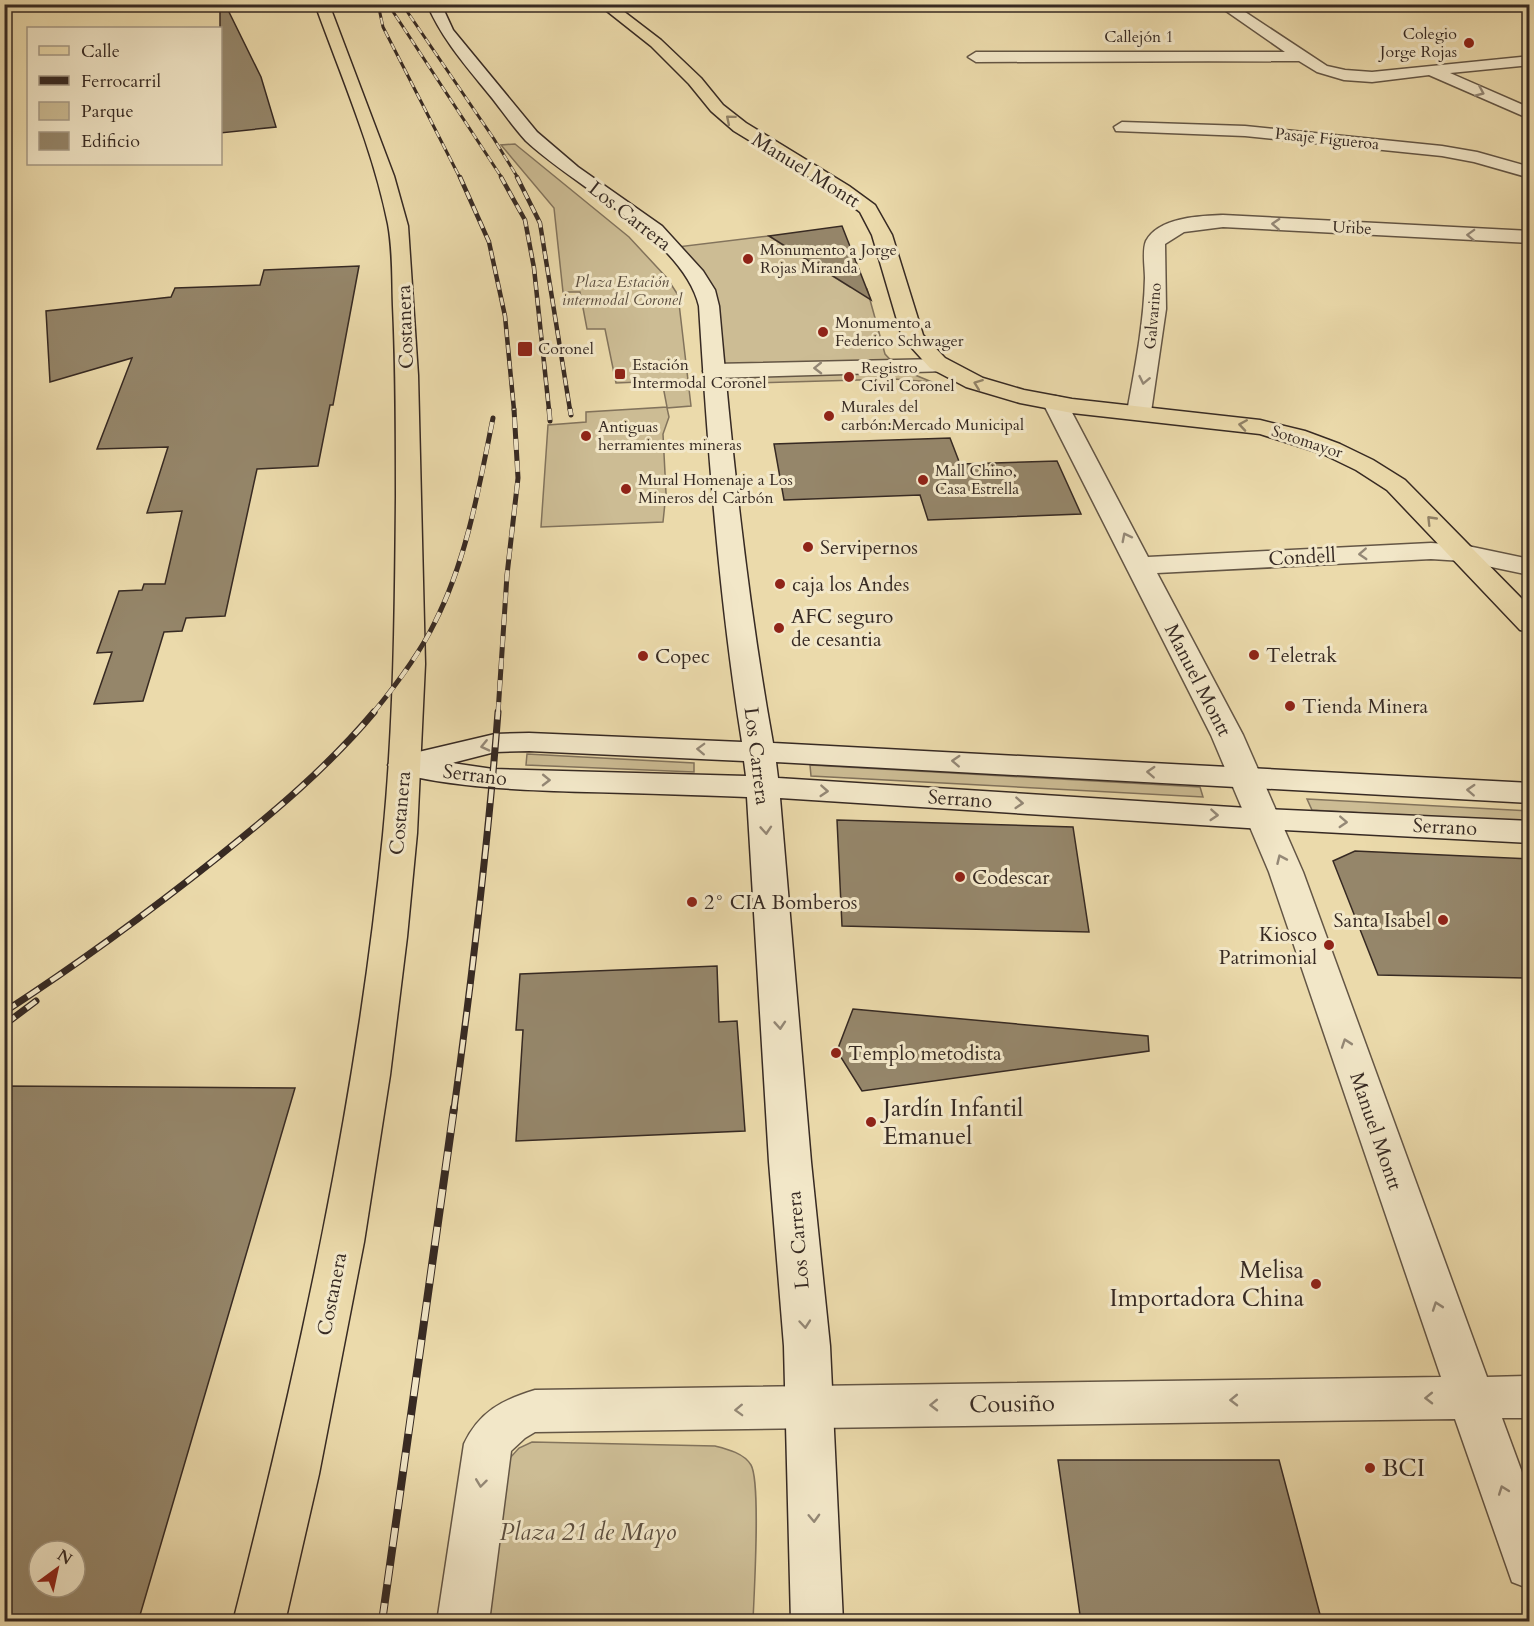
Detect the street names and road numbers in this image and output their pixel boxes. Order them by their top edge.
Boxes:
street label: Callejón 1 [1104,26,1174,48]
street label: Pasaje Figueroa [1274,123,1380,155]
street label: Manuel Montt [747,126,866,214]
street label: Los Carrera [583,175,677,257]
street label: Uribe [1332,216,1372,240]
street label: Galvarino [1139,281,1167,350]
street label: Costanera [390,284,420,370]
street label: Sotomayor [1269,420,1346,464]
street label: Condell [1268,542,1336,572]
street label: Manuel Montt [1158,619,1238,742]
street label: Los Carrera [738,705,776,807]
street label: Serrano [441,758,509,792]
street label: Costanera [383,770,417,856]
street label: Serrano [927,783,993,815]
street label: Serrano [1412,812,1478,842]
street label: Manuel Montt [1343,1068,1409,1194]
street label: Los Carrera [780,1189,816,1290]
street label: Costanera [311,1250,353,1338]
street label: Cousiño [969,1387,1055,1421]

